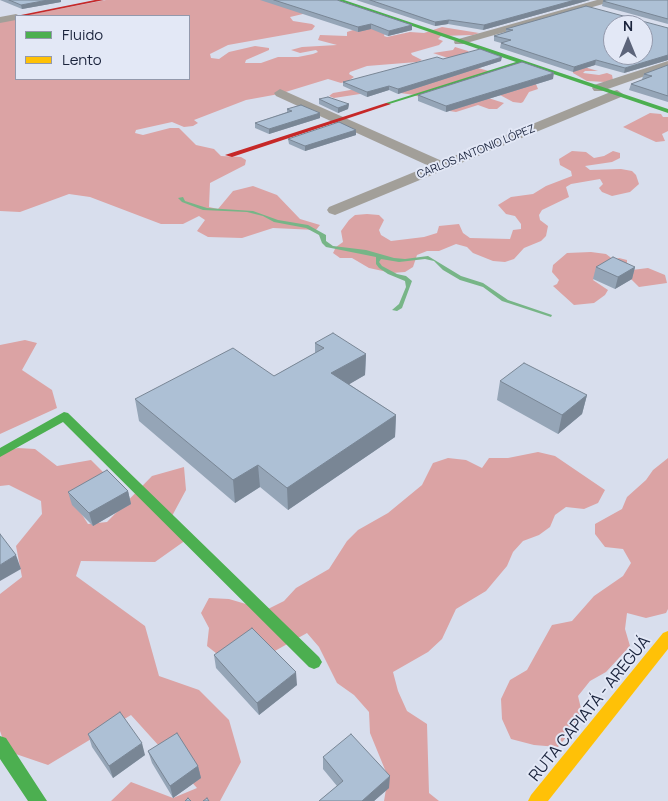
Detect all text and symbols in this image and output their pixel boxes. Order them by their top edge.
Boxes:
legend [15,15,190,80]
north arrow [603,15,653,65]
text: N [623,16,633,35]
text: Fluido [62,24,103,45]
text: Lento [62,49,102,70]
street label: CARLOS ANTONIO LÓPEZ [415,122,537,182]
street label: RUTA CAPIATÁ - AREGUÁ [526,633,654,785]

